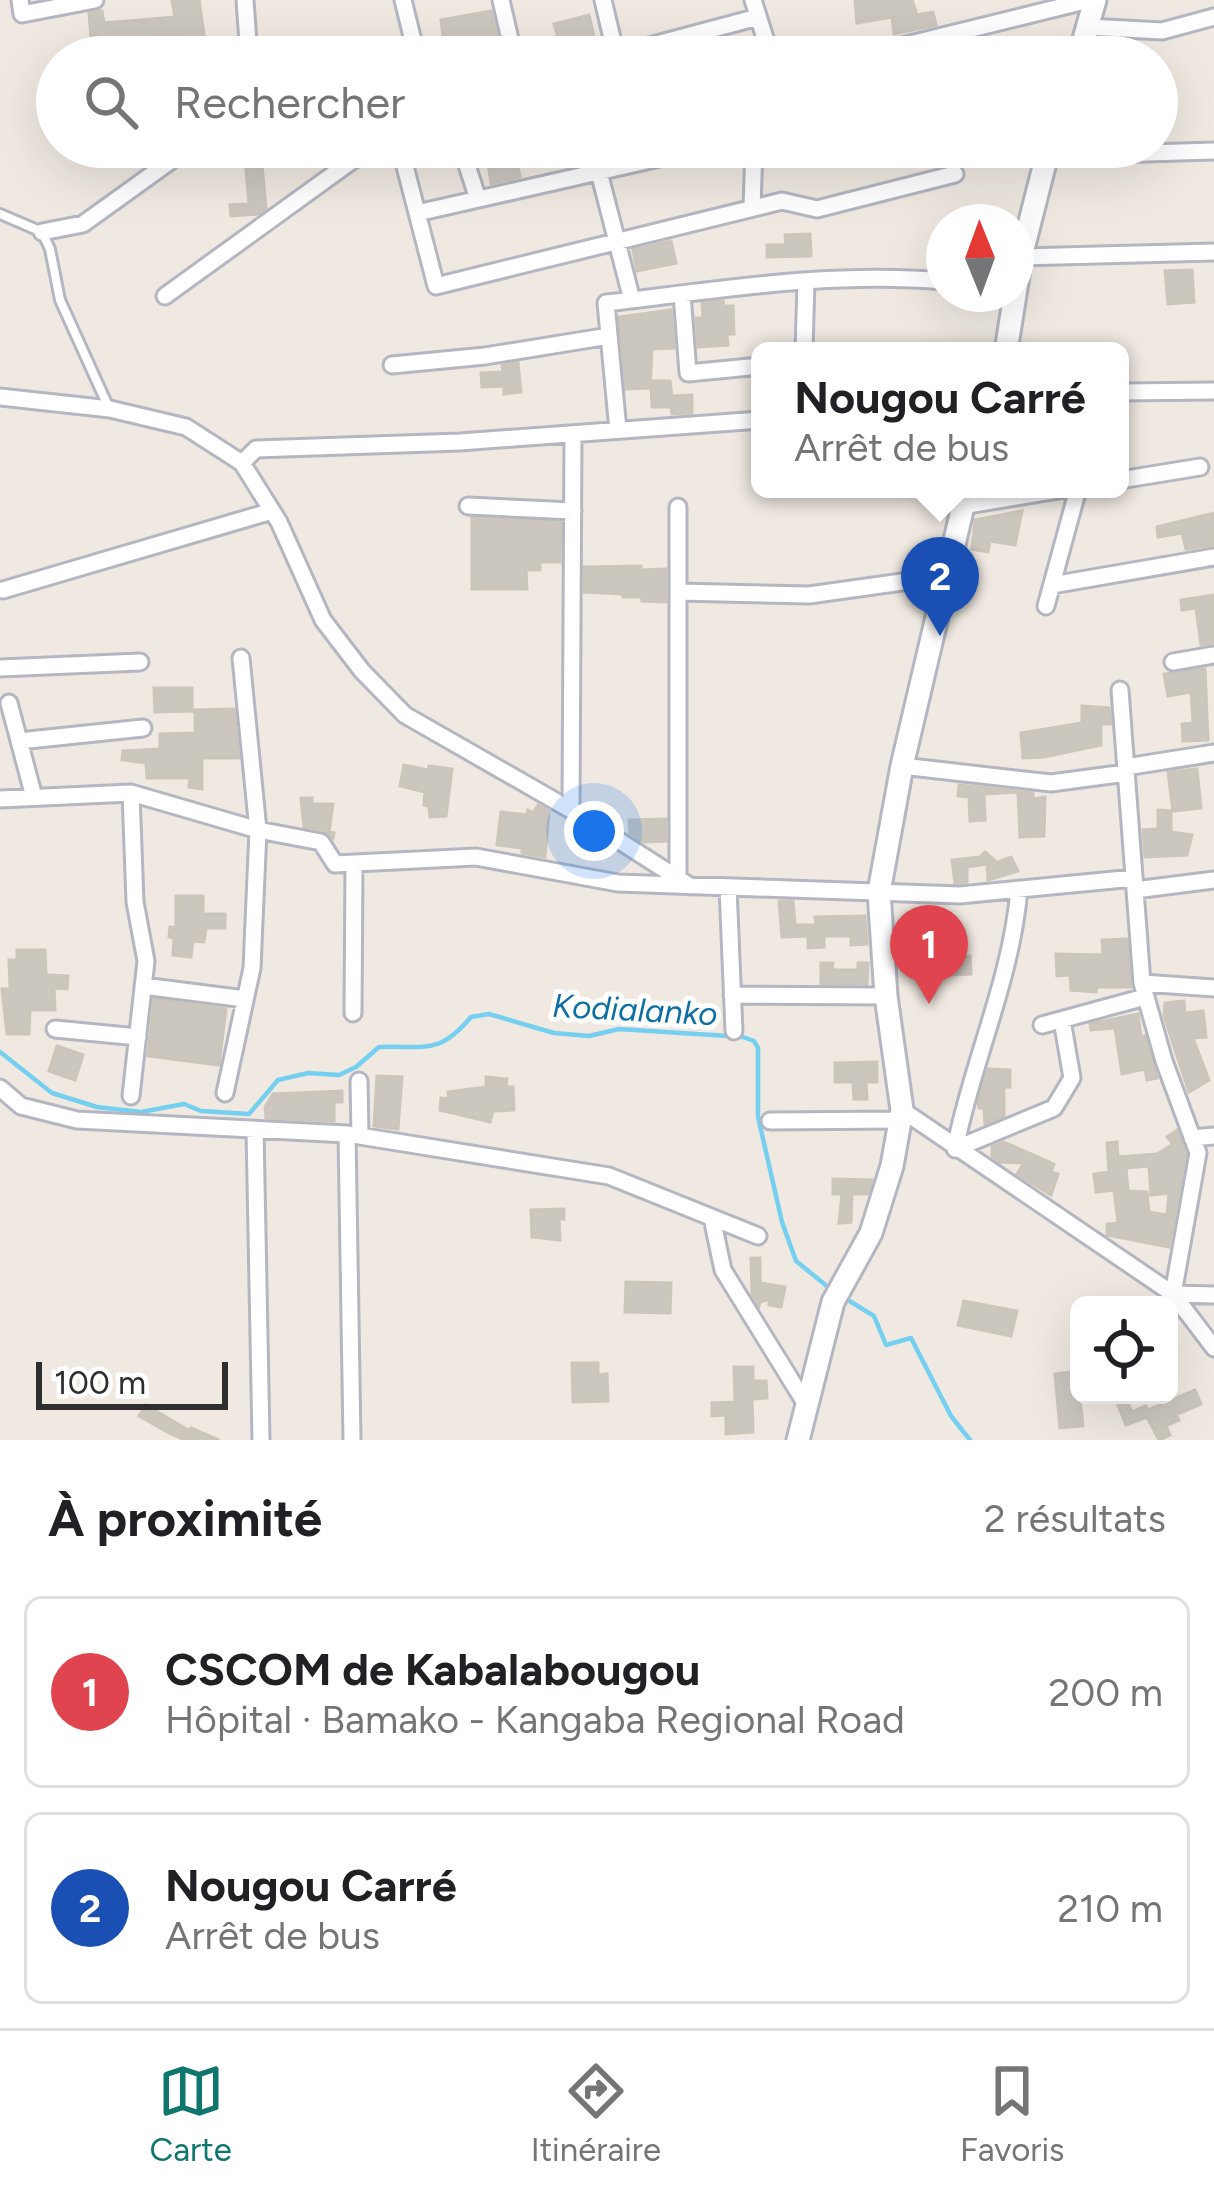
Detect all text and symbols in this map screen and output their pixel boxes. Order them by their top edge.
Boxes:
search box [36,36,1178,168]
icon: search [78,69,144,135]
text: Rechercher [174,75,405,129]
north arrow [926,204,1034,312]
popup [751,342,1129,498]
text: Nougou Carré [794,370,1086,424]
text: Arrêt de bus [794,424,1009,471]
pin: 2 [901,537,979,636]
your location [564,801,624,861]
pin: 1 [890,905,968,1004]
water label: Kodialanko [551,986,719,1033]
map controls [1070,1296,1178,1404]
button: locate [1070,1296,1178,1404]
scale bar [36,1356,228,1409]
text: 100 m [54,1363,146,1402]
text: À proximité [48,1488,322,1549]
text: 2 résultats [984,1495,1166,1542]
text: CSCOM de Kabalabougou [165,1642,700,1696]
text: 1 [82,1669,98,1716]
text: 200 m [1048,1669,1163,1716]
text: Hôpital · Bamako - Kangaba Regional Road [165,1696,905,1743]
text: Nougou Carré [165,1858,457,1912]
text: 2 [79,1885,101,1932]
text: 210 m [1057,1885,1163,1932]
text: Arrêt de bus [165,1912,380,1959]
tab: Carte [150,2058,232,2169]
tab: Itinéraire [531,2058,661,2169]
tab: Favoris [960,2058,1064,2169]

